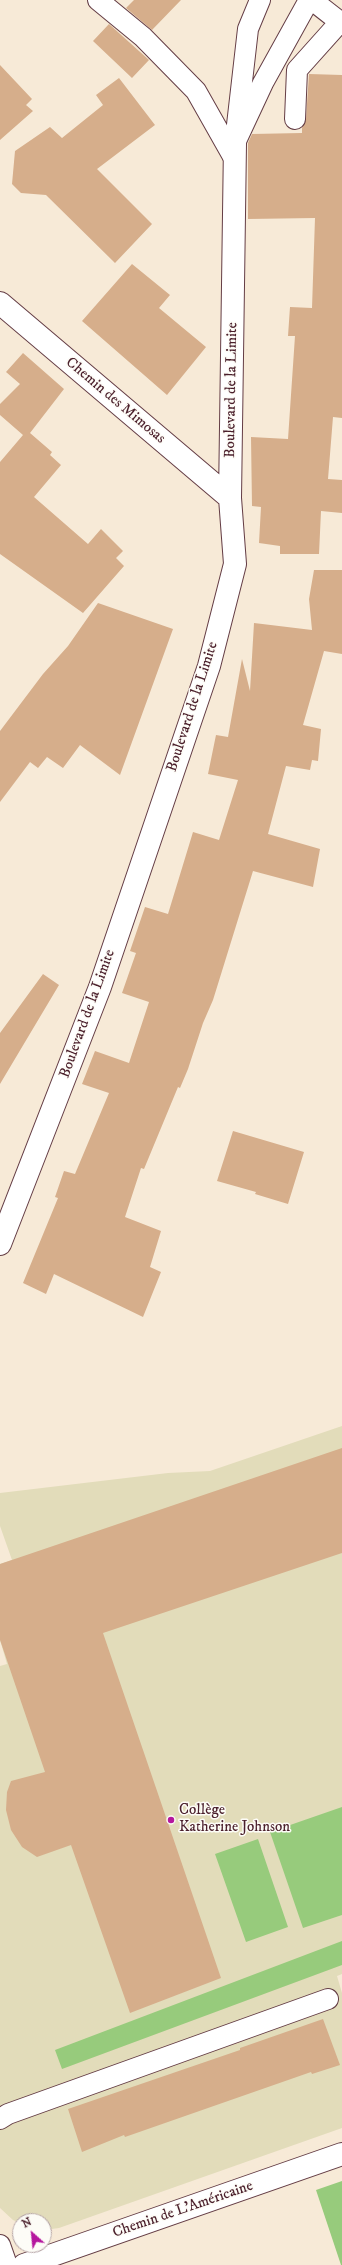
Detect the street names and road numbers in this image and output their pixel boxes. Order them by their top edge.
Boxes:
street label: Boulevard de la Limite [222,322,242,458]
street label: Chemin des Mimosas [61,354,169,448]
street label: Boulevard de la Limite [163,640,223,774]
street label: Boulevard de la Limite [56,947,120,1081]
street label: Chemin de L'Américaine [110,2178,256,2242]

